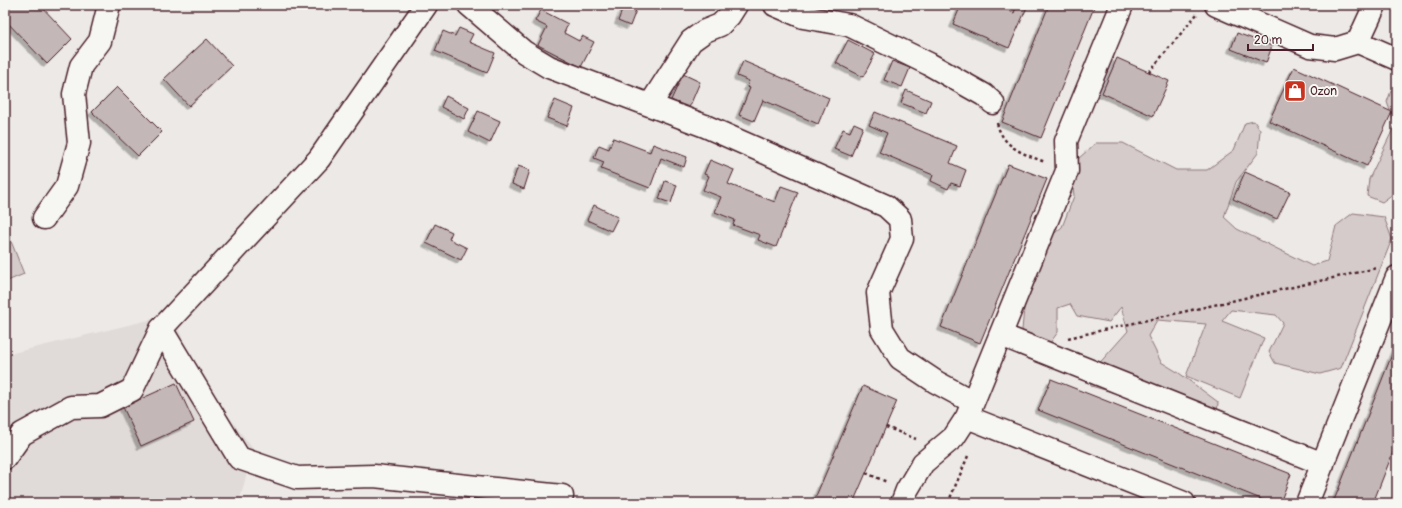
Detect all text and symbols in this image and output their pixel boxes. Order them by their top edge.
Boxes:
scale bar [1248,26,1313,52]
text: 20 m [1254,33,1283,48]
shop icon: Ozon [1282,78,1308,104]
place label: Ozon [1310,84,1337,99]

